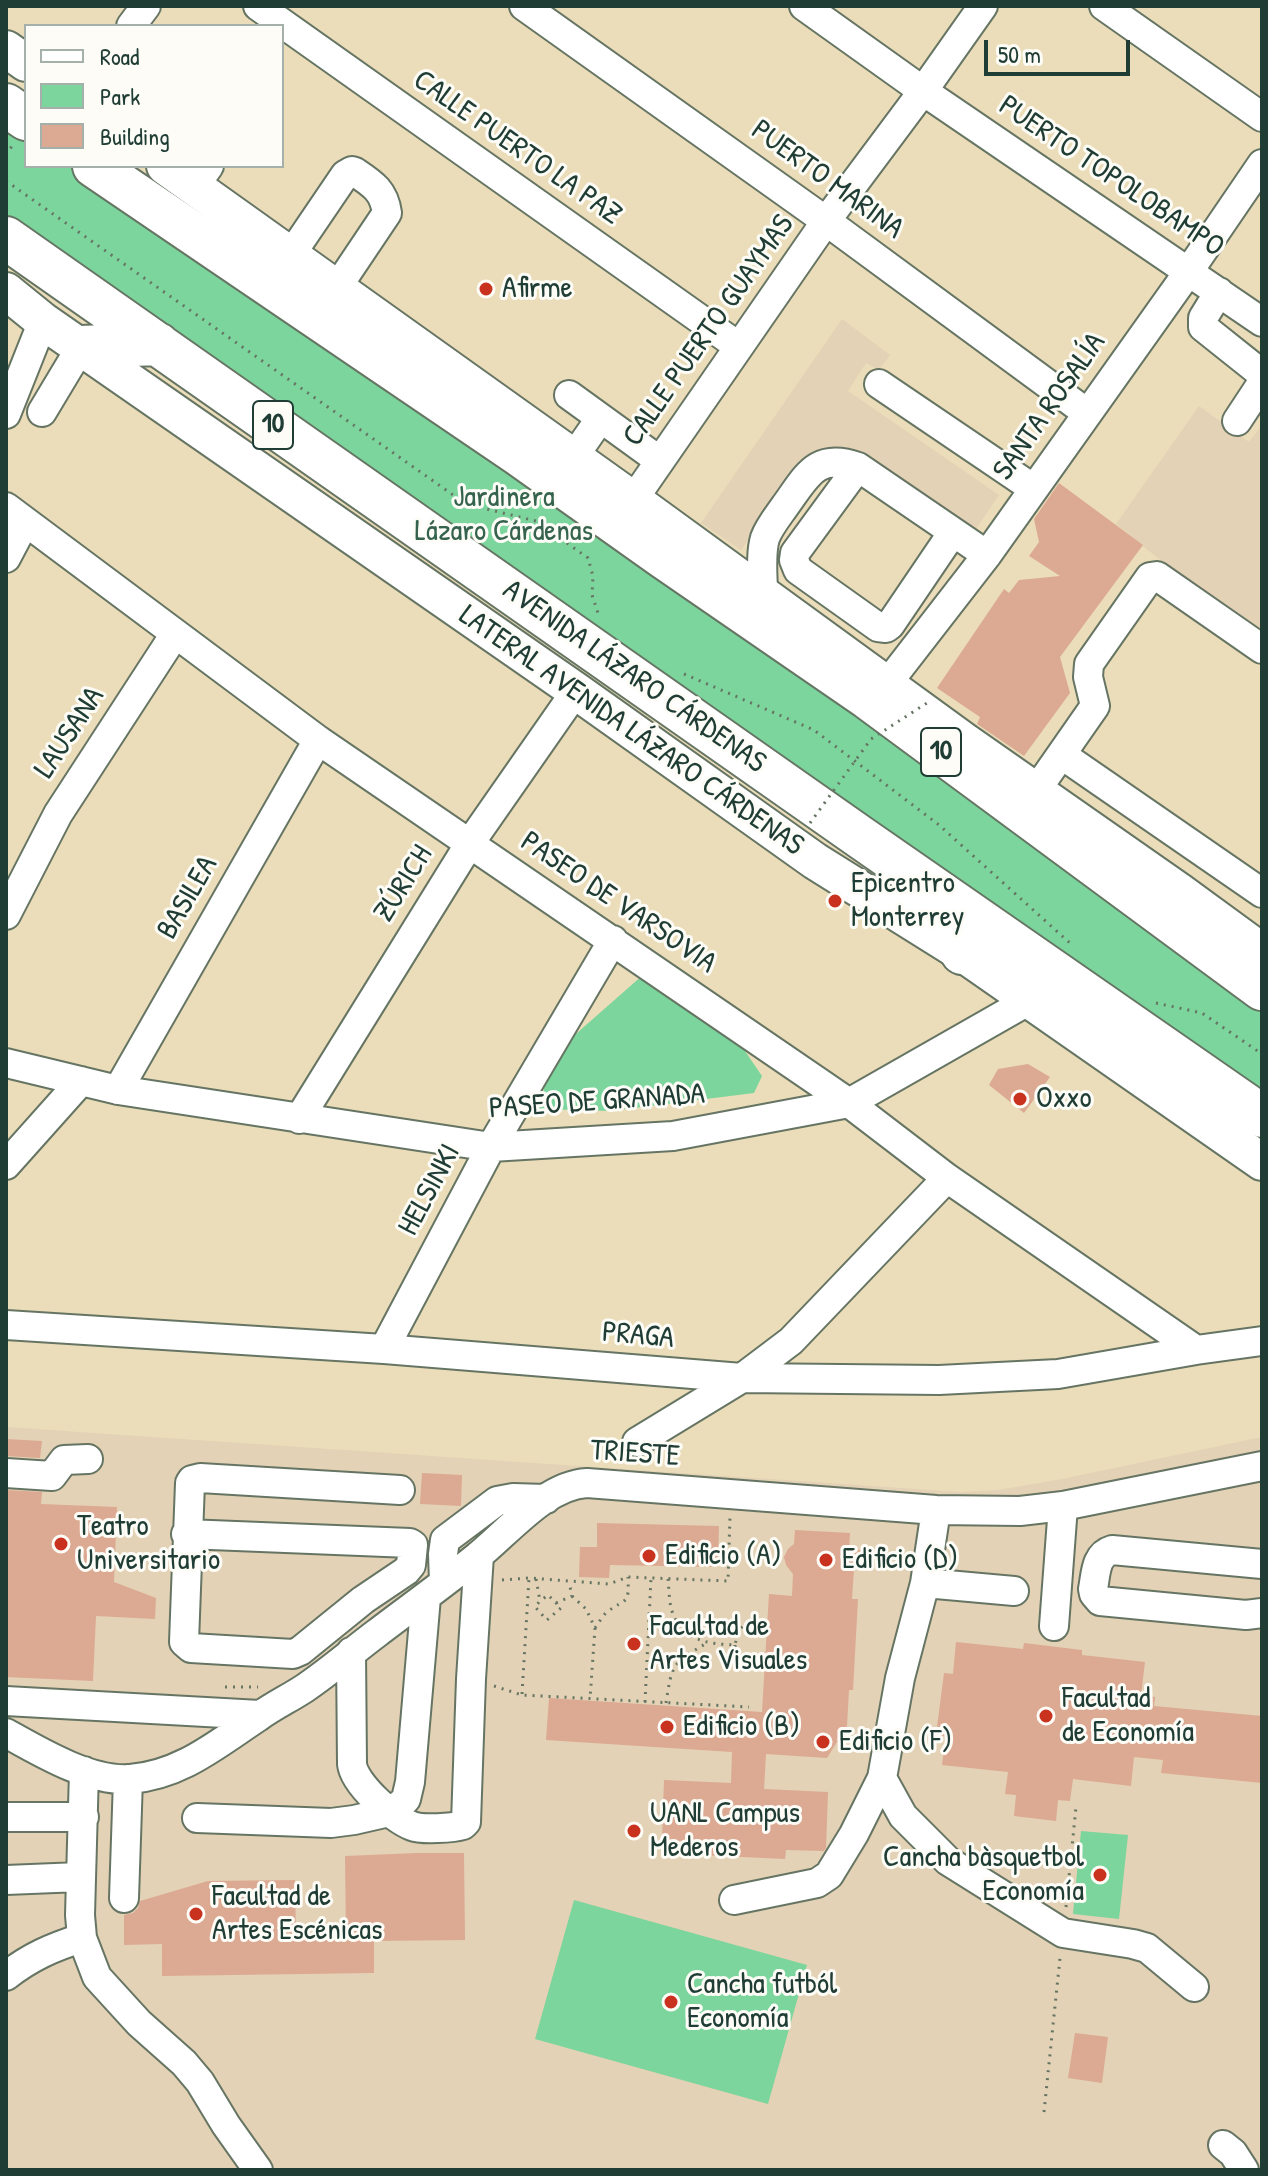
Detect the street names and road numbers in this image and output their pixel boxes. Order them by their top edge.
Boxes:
street label: CALLE PUERTO LA PAZ [406,63,628,233]
street label: PUERTO TOPOLOBAMPO [992,88,1230,266]
street label: PUERTO MARINA [744,113,910,247]
street label: CALLE PUERTO GUAYMAS [616,208,802,454]
street label: SANTA ROSALÍA [986,326,1114,488]
road number: 10 [253,401,293,449]
street label: AVENIDA LÁZARO CÁRDENAS [495,572,773,782]
street label: LATERAL AVENIDA LÁZARO CÁRDENAS [452,598,810,864]
street label: LAUSANA [27,681,113,785]
road number: 10 [921,728,961,776]
street label: PASEO DE VARSOVIA [513,824,723,982]
street label: ZÚRICH [367,839,441,929]
street label: BASILEA [150,850,226,946]
street label: PASEO DE GRANADA [488,1077,706,1127]
street label: HELSINKI [391,1138,469,1242]
street label: PRAGA [601,1315,675,1357]
street label: TRIESTE [589,1433,681,1475]

